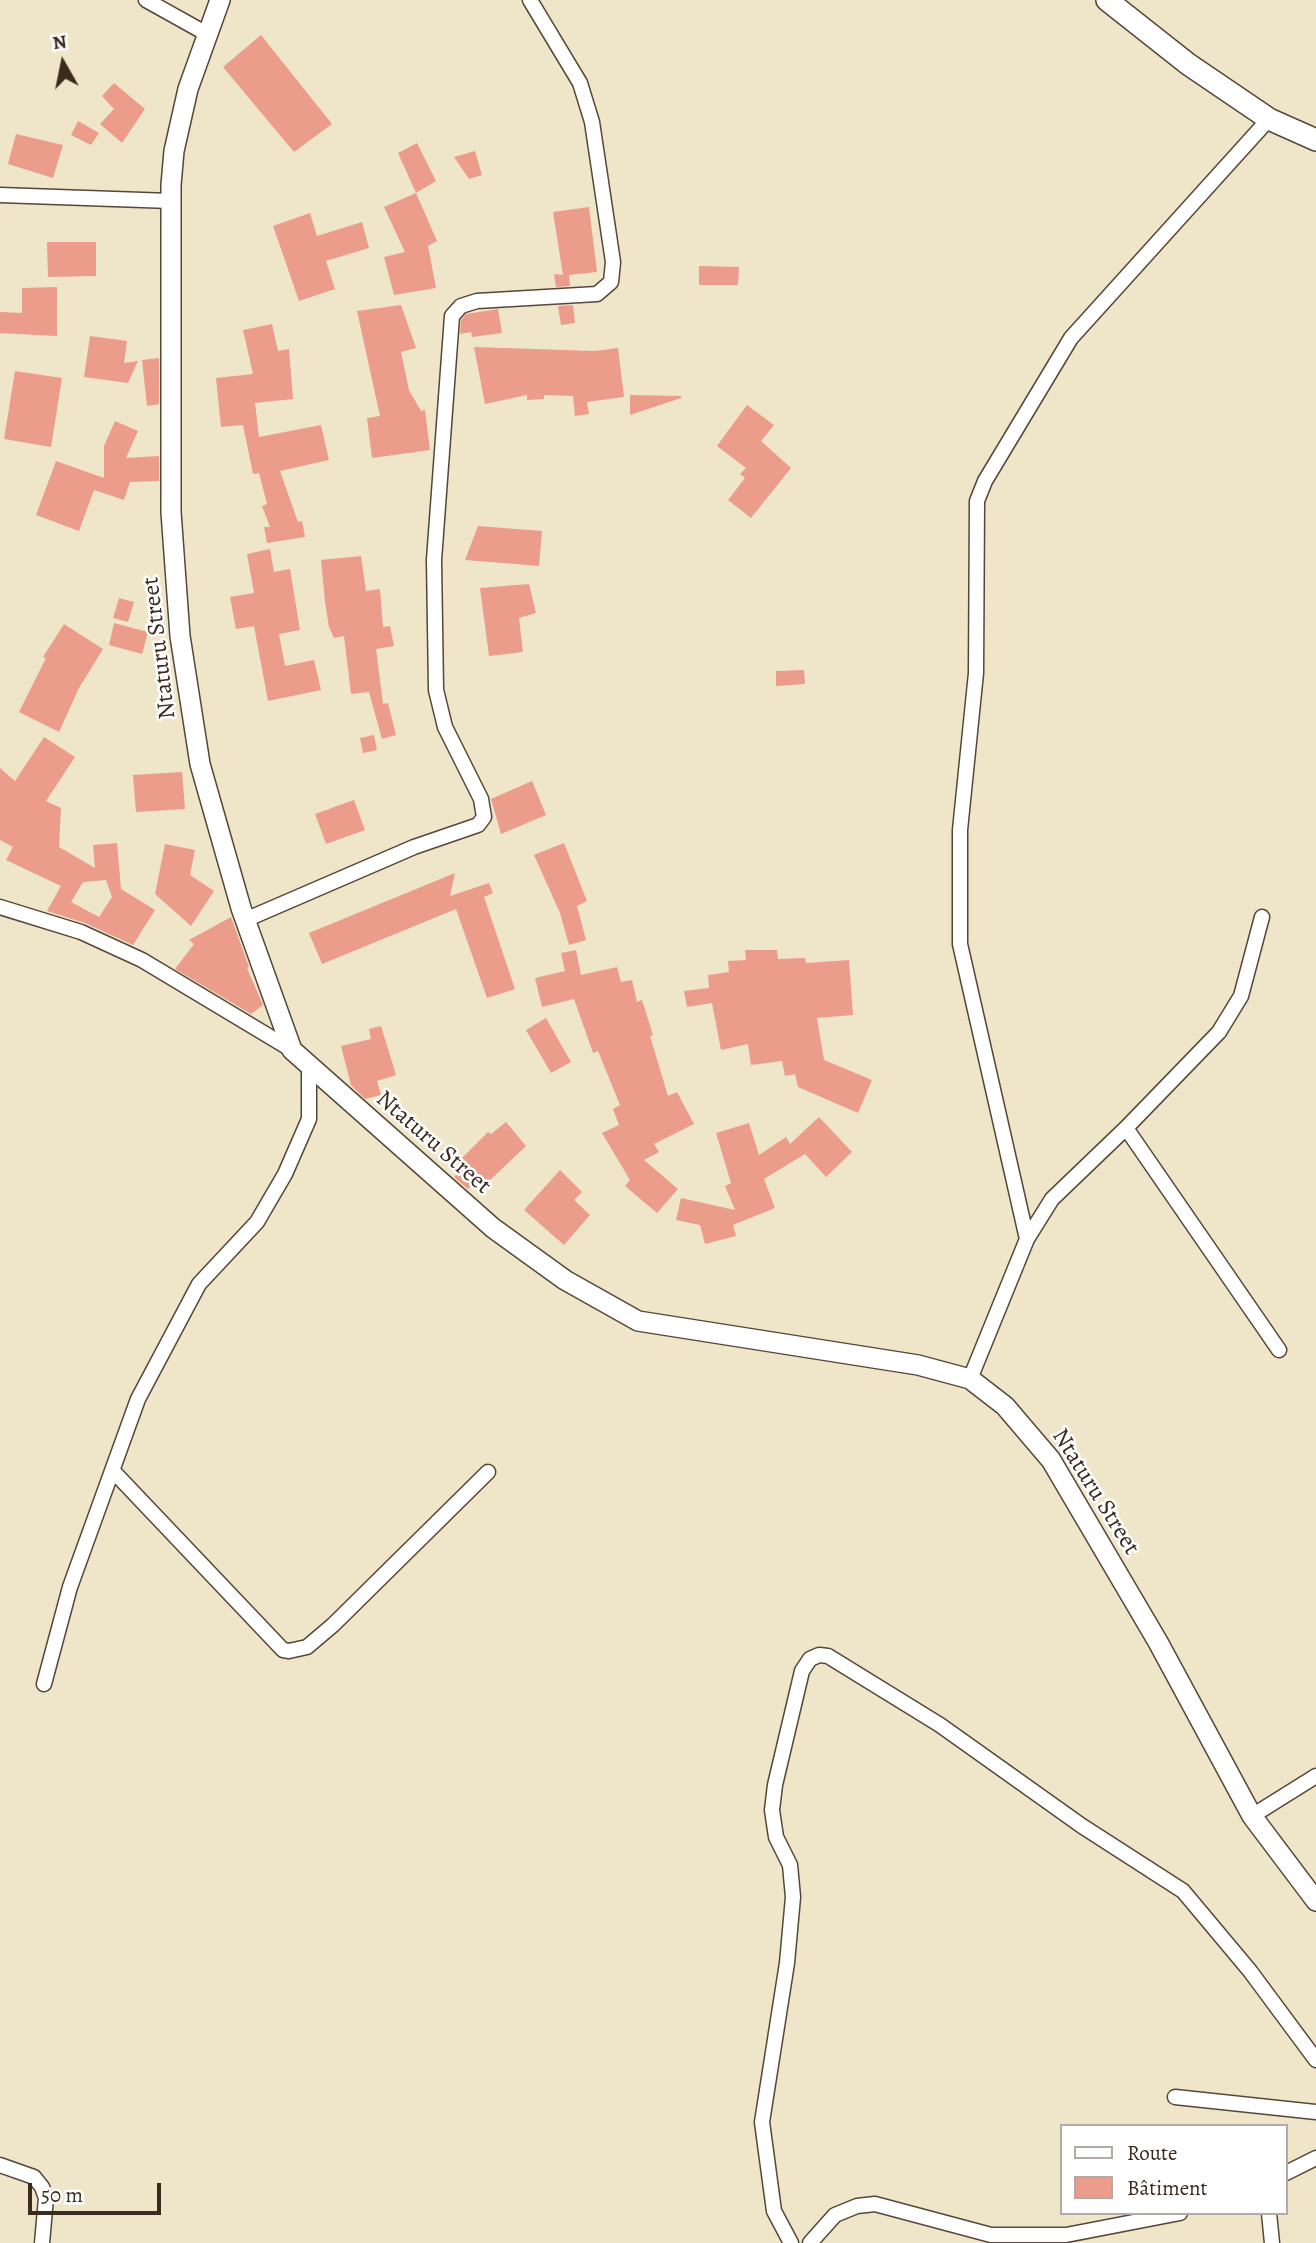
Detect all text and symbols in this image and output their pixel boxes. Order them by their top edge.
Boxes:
north arrow [28,28,98,98]
text: N [51,28,69,56]
street label: Ntaturu Street [137,575,183,721]
street label: Ntaturu Street [370,1085,496,1201]
street label: Ntaturu Street [1045,1424,1145,1560]
legend [1060,2124,1288,2215]
text: Route [1127,2139,1177,2167]
scale bar [32,2170,164,2214]
text: Bâtiment [1127,2174,1208,2202]
text: 50 m [41,2181,83,2209]

